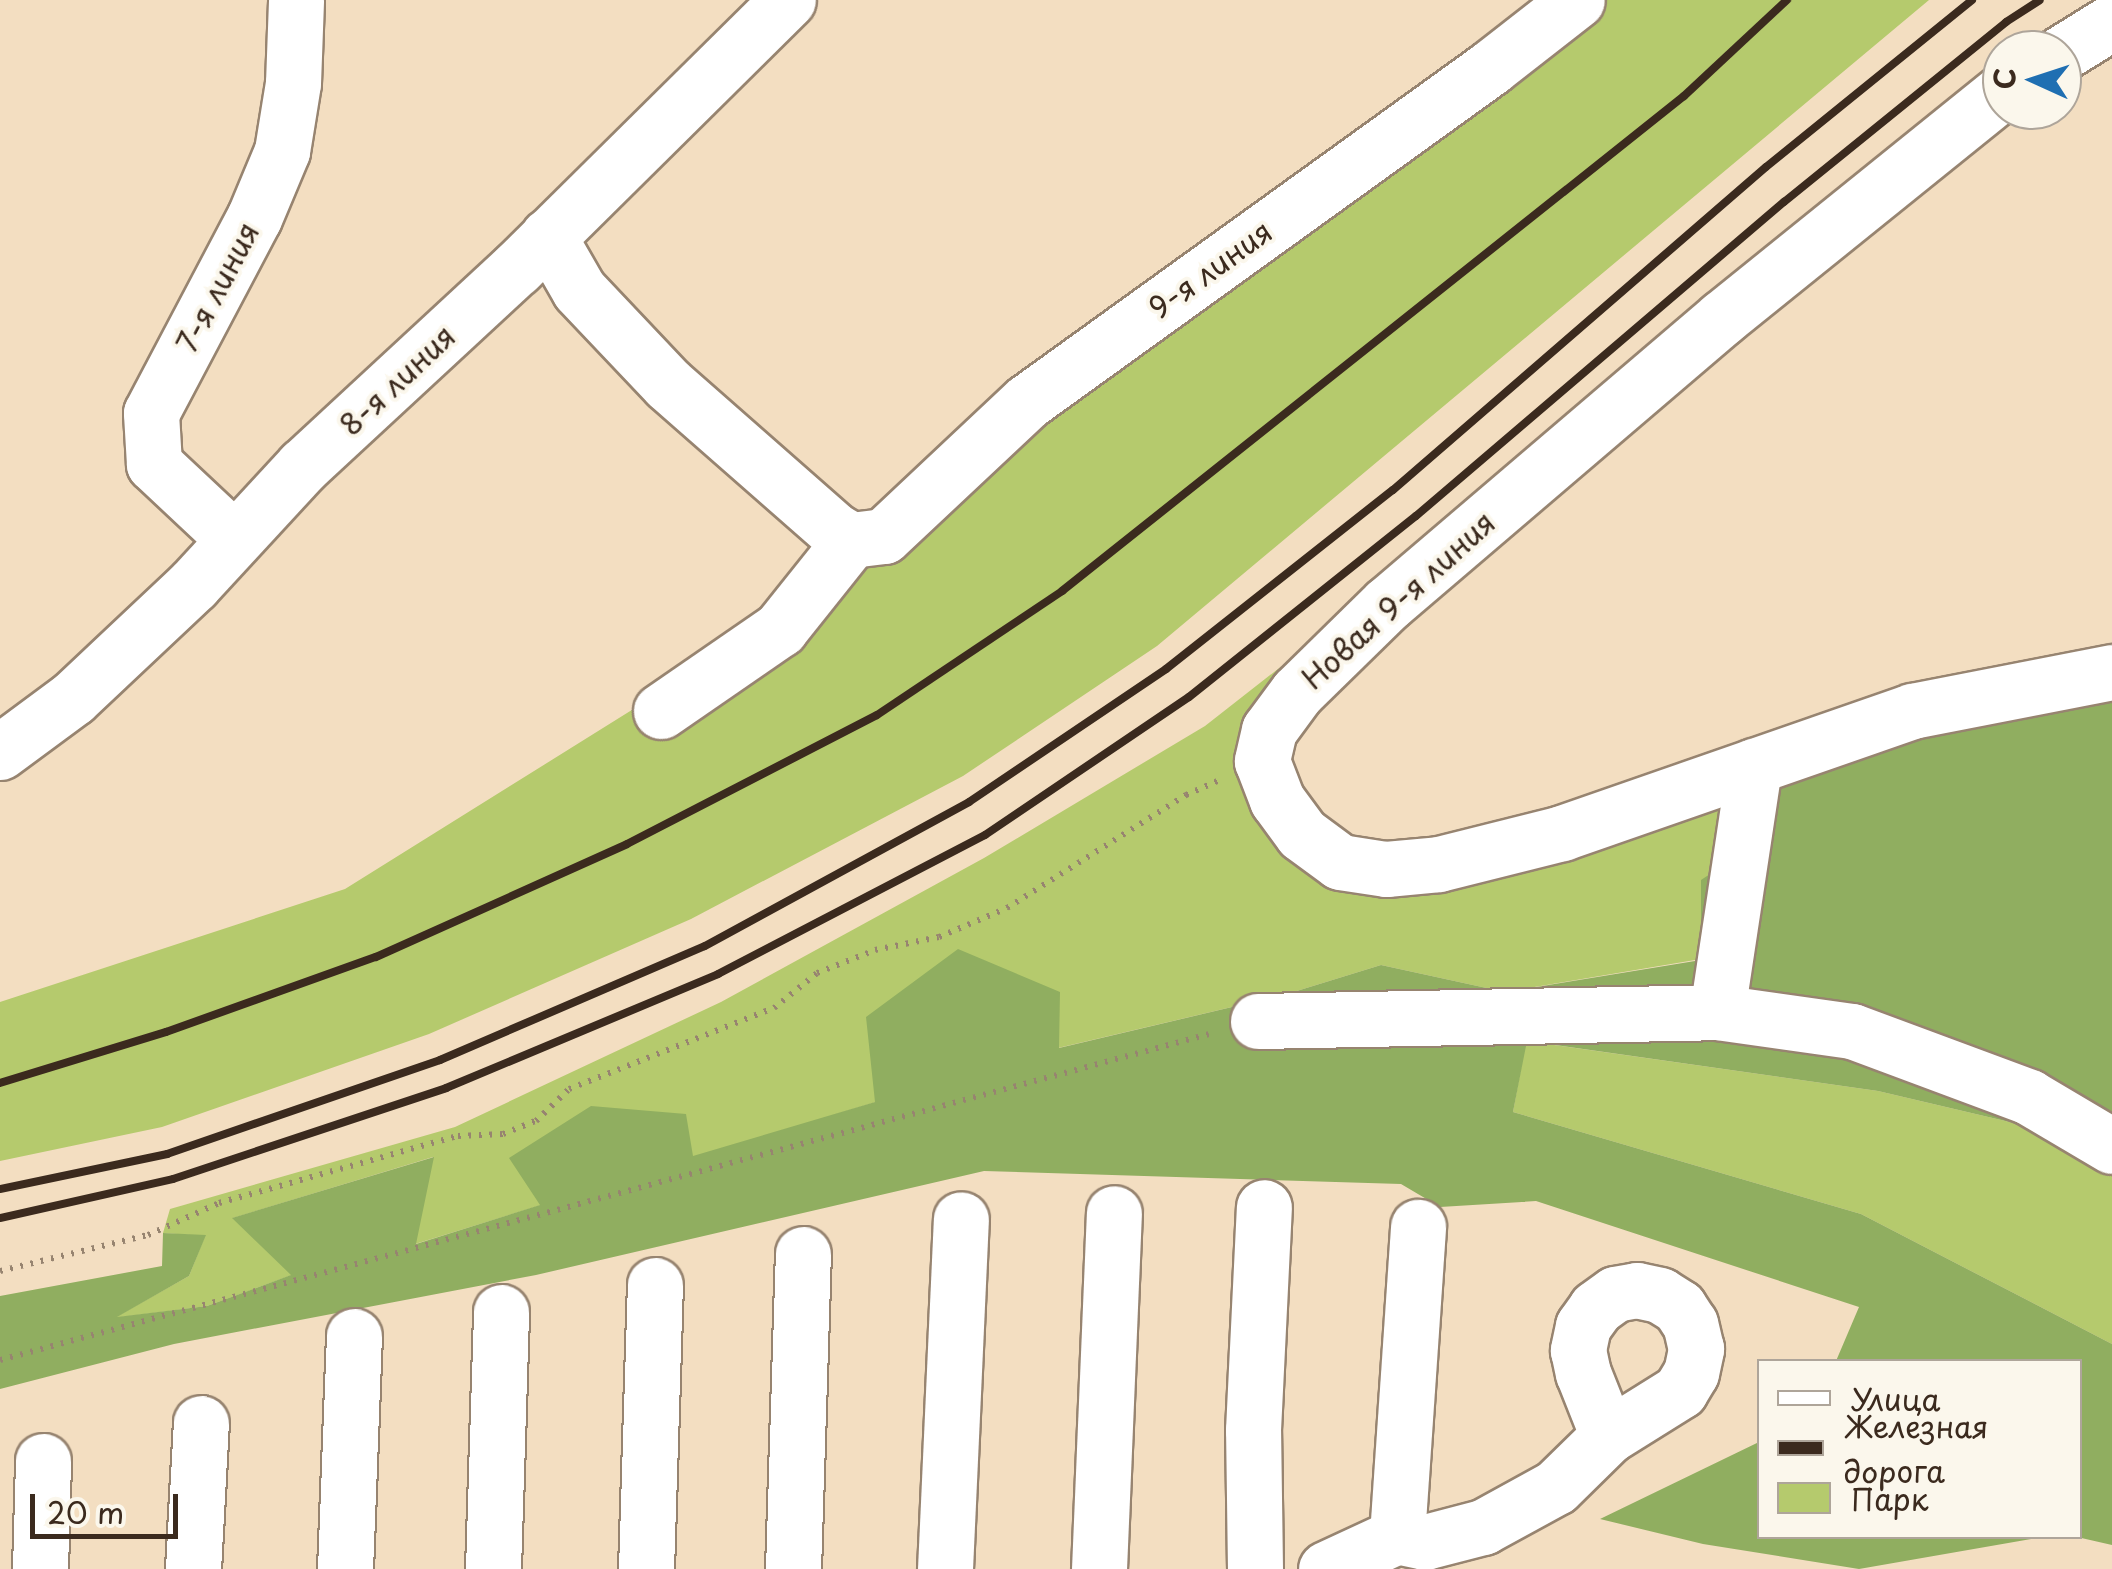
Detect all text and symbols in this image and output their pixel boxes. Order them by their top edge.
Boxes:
north arrow [1982,30,2082,130]
text: С [1982,67,2026,90]
street label: 9-я линия [1141,212,1279,326]
street label: 7-я линия [168,216,266,358]
street label: 8-я линия [332,317,462,443]
street label: Новая 9-я линия [1295,504,1501,696]
legend [1757,1359,2082,1539]
text: Улица [1851,1376,1940,1421]
text: Железная дорога [1844,1403,1989,1493]
scale bar [35,1474,182,1536]
text: Парк [1851,1476,1928,1521]
text: 20 m [47,1489,124,1534]

